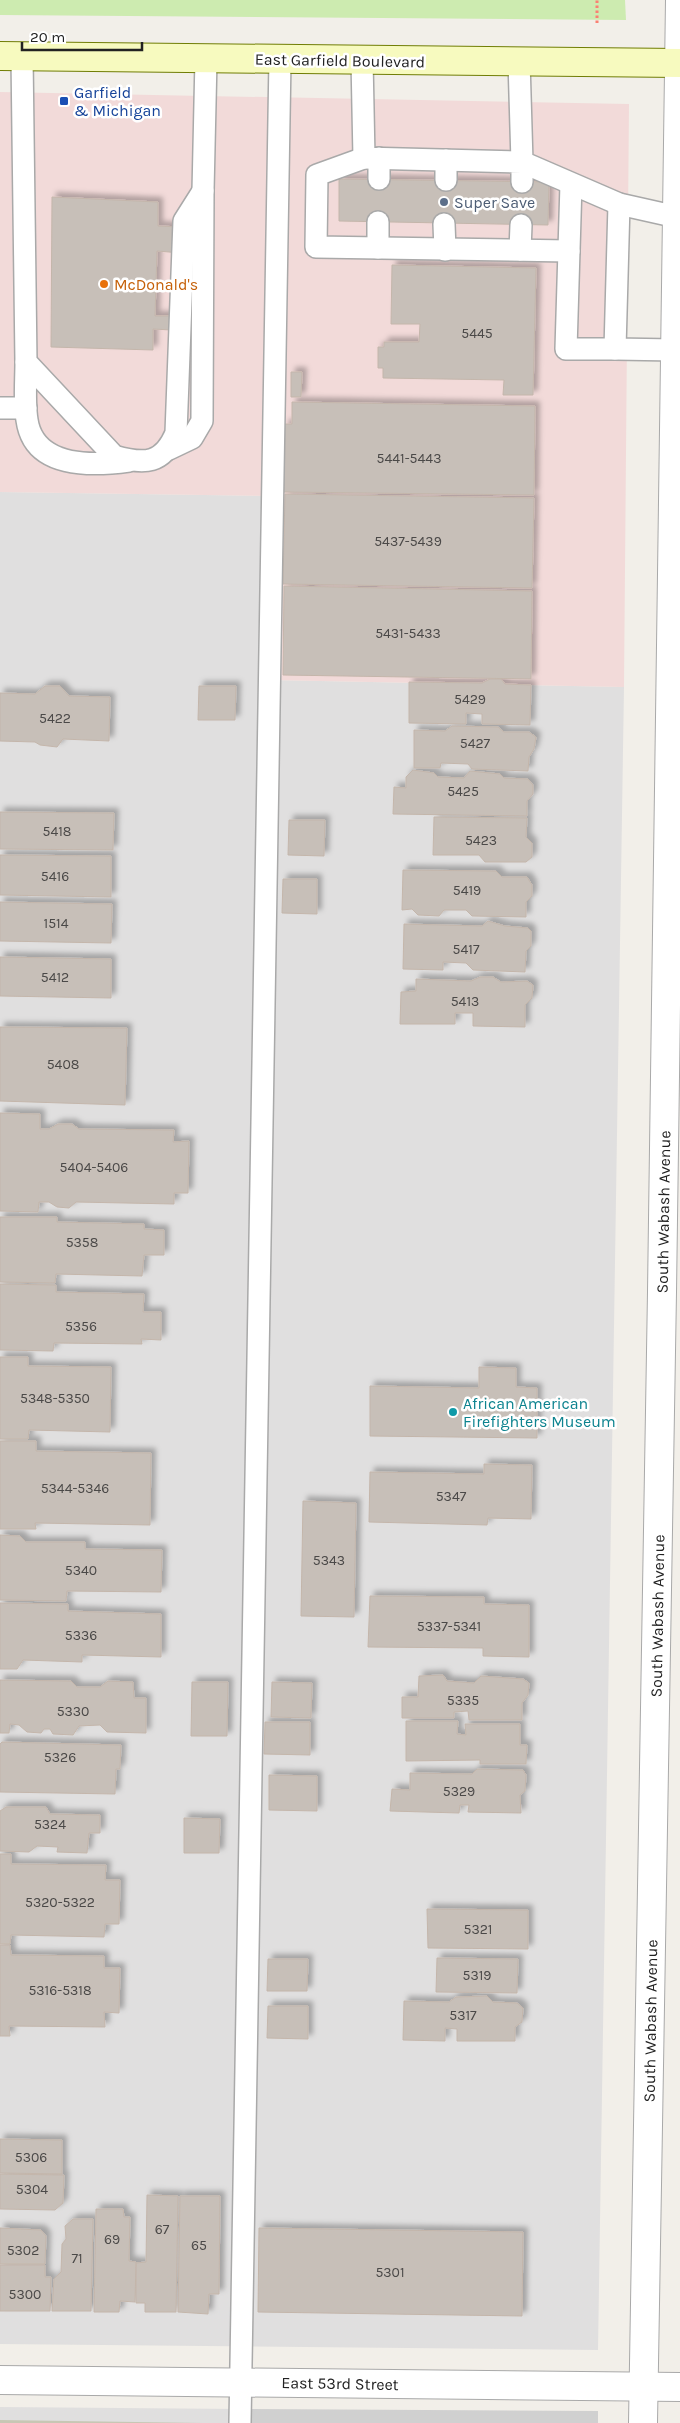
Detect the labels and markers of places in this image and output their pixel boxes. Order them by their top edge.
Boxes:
place label: Garfield & Michigan [74,83,161,120]
marker: Garfield & Michigan [58,95,70,107]
place label: Super Save [454,193,535,212]
marker: Super Save [438,196,450,208]
place label: McDonald's [114,275,198,294]
marker: McDonald's [98,278,110,290]
place label: African American Firefighters Museum [463,1394,616,1431]
marker: African American Firefighters Museum [447,1406,459,1418]

